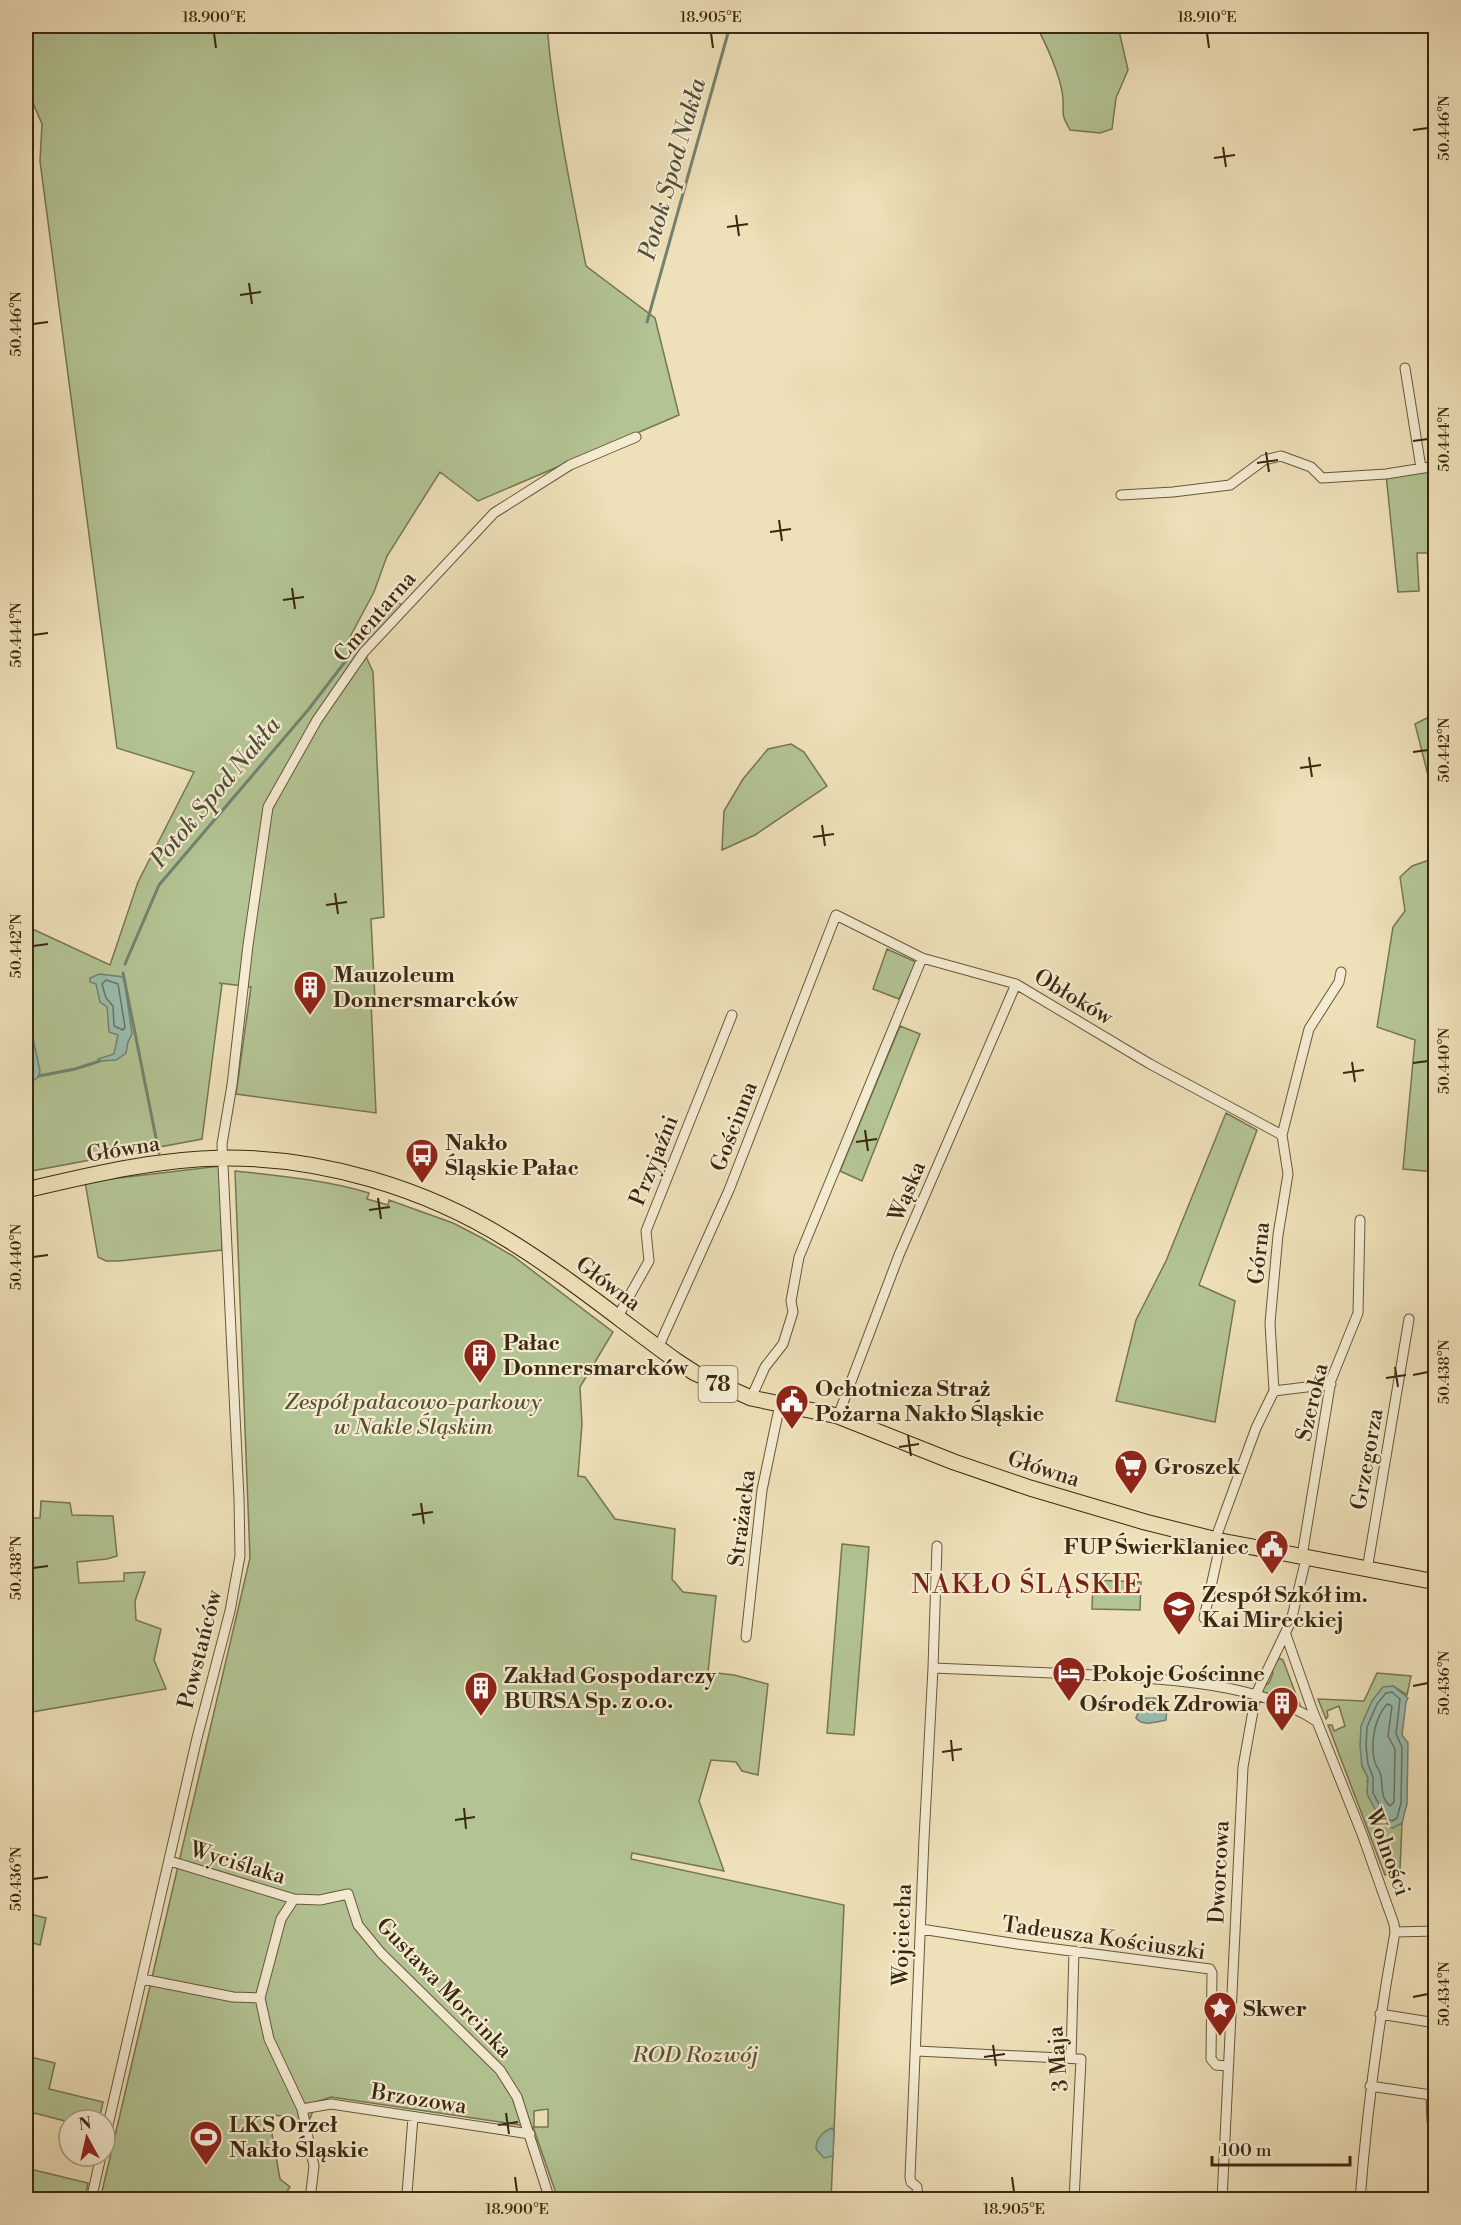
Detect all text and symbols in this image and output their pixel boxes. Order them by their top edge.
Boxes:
text: 18.900°E [182,8,246,27]
text: 18.905°E [680,8,742,27]
text: 18.910°E [1177,8,1237,27]
water label: Potok Spod Nakła [632,74,713,264]
text: 50.446°N [1435,95,1454,161]
text: 50.446°N [7,291,26,357]
text: 50.444°N [1435,406,1454,472]
street label: Cmentarna [328,565,423,668]
text: 50.444°N [7,602,26,668]
water label: Potok Spod Nakła [143,711,288,875]
text: 50.442°N [1435,718,1454,782]
text: 50.442°N [7,914,26,978]
place label: Mauzoleum Donnersmarcków [333,962,519,1014]
street label: Obłoków [1029,963,1118,1032]
building icon: Mauzoleum Donnersmarcków [292,969,328,1016]
text: 50.440°N [1435,1028,1454,1094]
street label: Gościnna [705,1077,764,1175]
street label: Przyjaźni [624,1111,685,1210]
street label: Główna [85,1130,163,1169]
place label: Nakło Śląskie Pałac [445,1130,579,1182]
bus stop icon: Nakło Śląskie Pałac [404,1137,440,1184]
street label: Wąska [882,1157,932,1227]
street label: Górna [1243,1220,1276,1286]
text: 50.440°N [7,1224,26,1290]
street label: Główna [570,1251,646,1318]
place label: Pałac Donnersmarcków [503,1330,689,1382]
building icon: Pałac Donnersmarcków [462,1337,498,1384]
text: 50.438°N [1435,1340,1454,1404]
street label: Szeroka [1290,1360,1335,1444]
road number: 78 [698,1366,738,1402]
place label: Ochotnicza Straż Pożarna Nakło Śląskie [815,1376,1044,1428]
public building icon: Ochotnicza Straż Pożarna Nakło Śląskie [774,1383,810,1430]
park label: Zespół pałacowo-parkowy w Nakle Śląskim [284,1389,542,1441]
street label: Grzegorza [1345,1406,1390,1512]
street label: Główna [1004,1445,1084,1494]
supermarket icon: Groszek [1113,1448,1149,1495]
place label: Groszek [1154,1454,1241,1481]
street label: Strażacka [723,1467,762,1568]
public building icon: FUP Świerklaniec [1254,1528,1290,1575]
place label: FUP Świerklaniec [1064,1532,1249,1561]
text: 50.438°N [7,1536,26,1600]
district label: NAKŁO ŚLĄSKIE [911,1567,1143,1601]
place label: Zespół Szkół im. Kai Mireckiej [1202,1582,1368,1634]
street label: Powstańców [173,1586,228,1712]
school or university icon: Zespół Szkół im. Kai Mireckiej [1161,1589,1197,1636]
text: 50.436°N [1435,1651,1454,1715]
hotel icon: Pokoje Gościnne [1051,1655,1087,1702]
place label: Pokoje Gościnne [1092,1661,1265,1688]
place label: Zakład Gospodarczy BURSA Sp. z o.o. [504,1663,717,1715]
building icon: Zakład Gospodarczy BURSA Sp. z o.o. [463,1670,499,1717]
building icon: Ośrodek Zdrowia [1264,1685,1300,1732]
place label: Ośrodek Zdrowia [1080,1691,1260,1718]
street label: Wolności [1359,1804,1416,1900]
street label: Dworcowa [1203,1819,1236,1924]
street label: Wyciślaka [185,1836,290,1891]
text: 50.436°N [7,1847,26,1911]
street label: Wojciecha [887,1882,918,1988]
street label: Tadeusza Kościuszki [1000,1911,1207,1966]
street label: Gustawa Morcinka [370,1912,518,2064]
text: 50.434°N [1435,1962,1454,2026]
place icon: Skwer [1202,1990,1238,2037]
place label: Skwer [1243,1996,1307,2023]
street label: 3 Maja [1042,2024,1075,2093]
park label: ROD Rozwój [631,2042,758,2069]
street label: Brzozowa [368,2078,470,2121]
north arrow [57,2108,117,2168]
place label: LKS Orzeł Nakło Śląskie [229,2112,369,2164]
text: N [77,2113,93,2135]
sports icon: LKS Orzeł Nakło Śląskie [188,2119,224,2166]
scale bar [1212,2129,1350,2167]
text: 100 m [1221,2139,1272,2162]
text: 18.900°E [485,2200,549,2219]
text: 18.905°E [983,2200,1045,2219]

